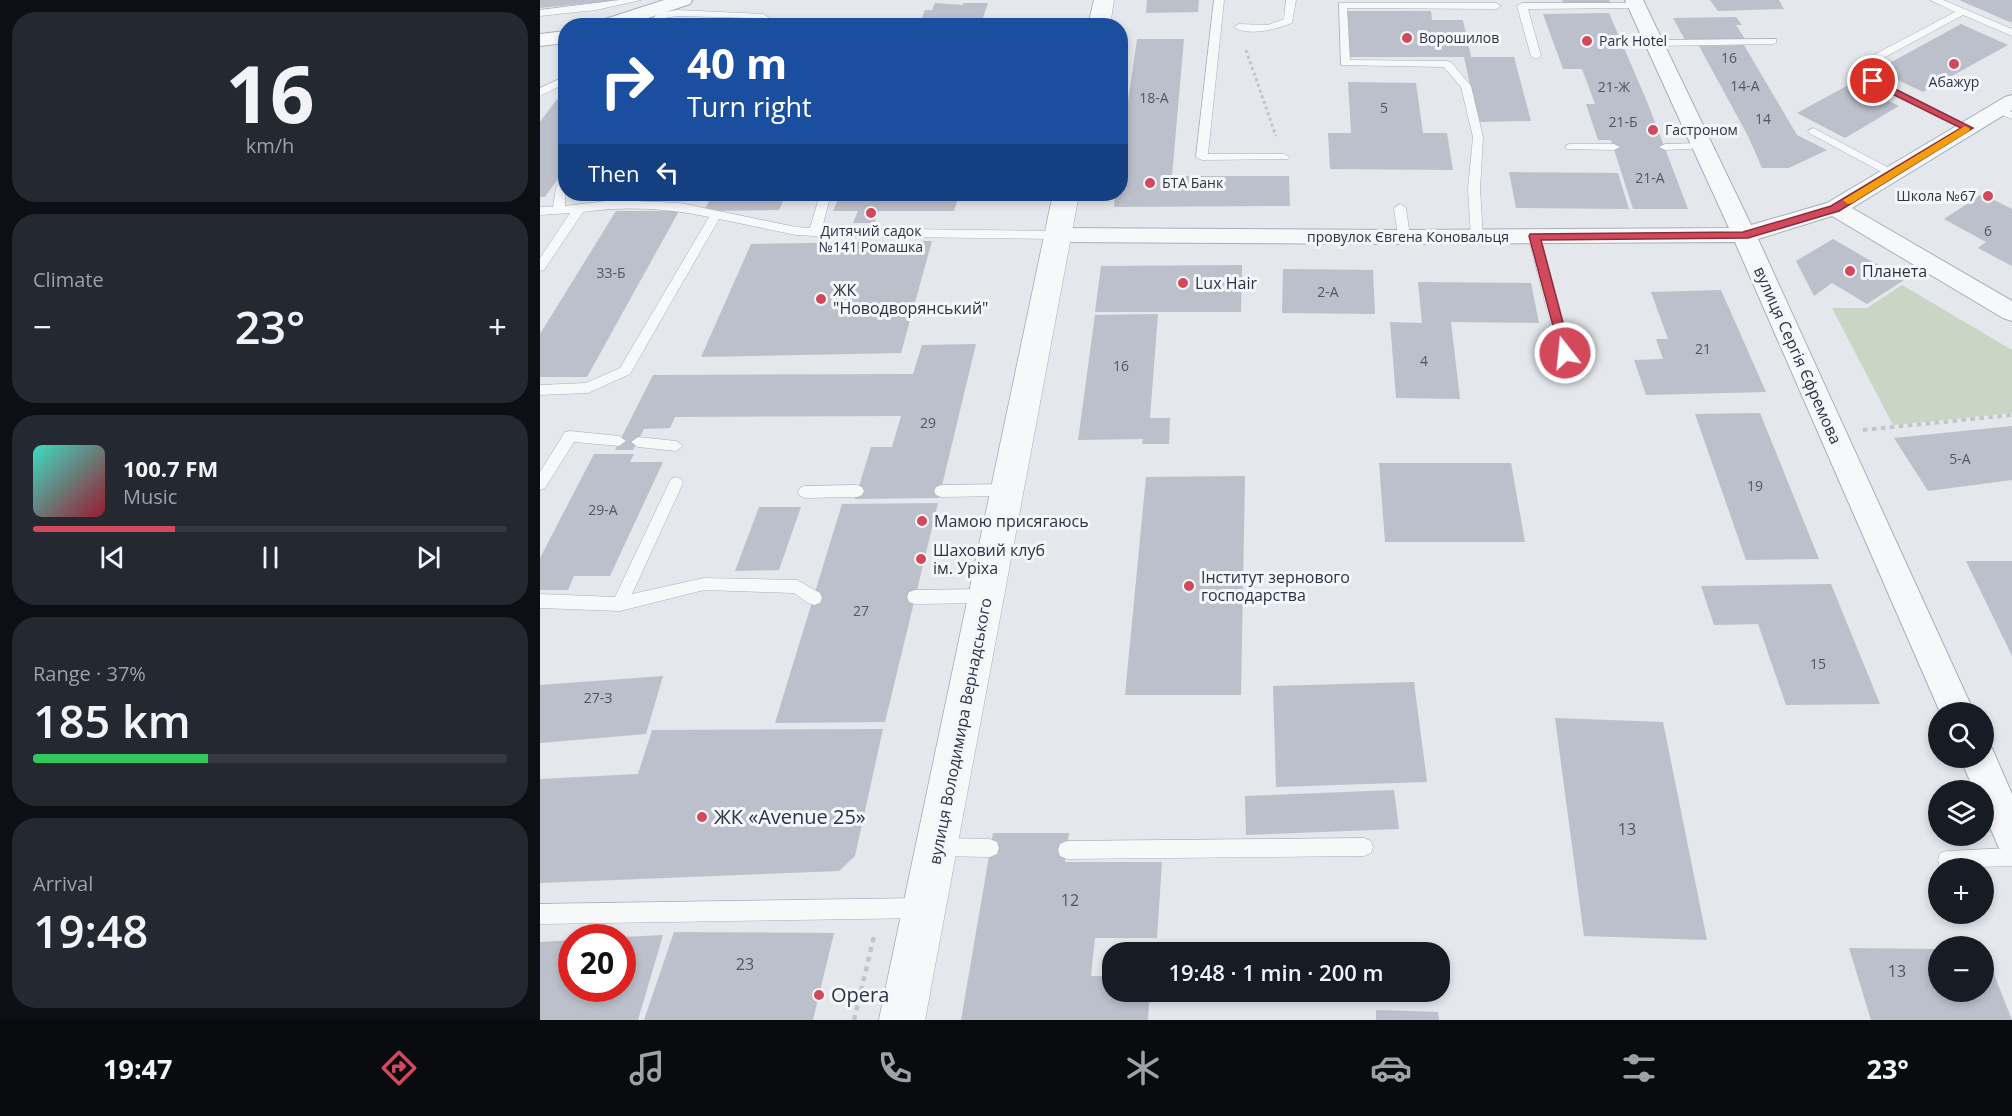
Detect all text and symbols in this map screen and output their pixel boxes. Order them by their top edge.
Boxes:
place label: Ворошилов [1419,28,1499,47]
marker: Ворошилов [1400,31,1414,45]
place label: Park Hotel [1599,31,1667,50]
text: 40 m [687,34,787,91]
marker: Park Hotel [1580,34,1594,48]
text: 16 [225,40,315,146]
icon: right [588,42,666,120]
house number: 16 [1721,48,1737,67]
pin [1847,55,1898,106]
marker: Абажур [1947,57,1961,71]
icon: arrive [1856,64,1889,97]
place label: Абажур [1929,72,1979,91]
house number: 14-А [1730,76,1760,95]
house number: 21-Ж [1598,77,1630,96]
text: Turn right [687,88,812,125]
house number: 18-А [1139,88,1169,107]
house number: 5 [1380,98,1388,117]
house number: 14 [1755,109,1771,128]
house number: 21-Б [1608,112,1638,131]
place label: Гастроном [1665,120,1738,139]
marker: Гастроном [1646,123,1660,137]
text: km/h [246,132,294,159]
icon: left [651,156,684,189]
text: Then [588,158,639,188]
house number: 21-А [1635,168,1665,187]
place label: БТА Банк [1162,173,1224,192]
marker: БТА Банк [1143,176,1157,190]
place label: Школа №67 [1896,186,1976,205]
marker: Школа №67 [1981,189,1995,203]
marker: Дитячий садок №141 Ромашка [864,206,878,220]
place label: Дитячий садок №141 Ромашка [819,221,923,256]
house number: 6 [1984,221,1992,240]
street label: провулок Євгена Коновальця [1307,227,1509,246]
place label: Планета [1862,260,1927,282]
house number: 33-Б [596,263,626,282]
street label: вулиця Сергія Єфремова [1749,263,1847,447]
marker: Планета [1843,264,1857,278]
text: Climate [33,266,104,293]
place label: Lux Hair [1195,272,1257,294]
marker: Lux Hair [1176,276,1190,290]
place label: ЖК "Новодворянський" [833,279,988,319]
house number: 2-А [1317,282,1339,301]
marker: ЖК "Новодворянський" [814,292,828,306]
text: 23° [235,296,305,357]
text: − [33,304,52,349]
text: + [488,304,507,349]
position arrow [1533,321,1597,385]
house number: 21 [1695,339,1711,358]
house number: 4 [1420,351,1428,370]
house number: 16 [1113,356,1129,375]
house number: 29 [920,413,936,432]
house number: 5-А [1949,449,1971,468]
text: 100.7 FM [123,453,218,483]
house number: 19 [1747,476,1763,495]
text: Music [123,483,177,510]
house number: 29-А [588,500,618,519]
place label: Мамою присягаюсь [934,510,1089,532]
marker: Мамою присягаюсь [915,514,929,528]
place label: Шаховий клуб ім. Уріха [933,539,1045,579]
icon: previous [96,541,129,574]
icon: pause [254,541,287,574]
icon: next [412,541,445,574]
marker: Шаховий клуб ім. Уріха [914,552,928,566]
place label: Інститут зернового господарства [1201,566,1350,606]
marker: Інститут зернового господарства [1182,579,1196,593]
street label: вулиця Володимира Вернадського [923,596,997,866]
house number: 27 [853,601,869,620]
house number: 15 [1810,654,1826,673]
text: Range · 37% [33,660,146,687]
house number: 27-З [584,688,612,707]
text: 185 km [33,690,191,751]
map controls [1928,702,1994,1002]
button: search [1928,702,1994,768]
button: layers [1928,780,1994,846]
place label: ЖК «Avenue 25» [714,803,866,830]
marker: ЖК «Avenue 25» [695,810,709,824]
house number: 13 [1618,818,1636,840]
button: + [1928,858,1994,924]
text: Arrival [33,870,93,897]
house number: 12 [1061,889,1079,911]
text: 19:48 [33,900,148,961]
speed limit sign: 20 [558,924,636,1002]
button: − [1928,936,1994,1002]
house number: 23 [736,953,754,975]
text: 19:48 · 1 min · 200 m [1168,957,1384,987]
house number: 13 [1888,960,1906,982]
place label: Opera [831,981,889,1008]
marker: Opera [812,988,826,1002]
icon: directions [378,1047,420,1089]
icon: music [626,1047,668,1089]
icon: phone [874,1047,916,1089]
icon: climate [1122,1047,1164,1089]
icon: car [1370,1047,1412,1089]
icon: filters [1618,1047,1660,1089]
text: 19:47 [103,1050,172,1087]
text: 23° [1866,1050,1909,1087]

